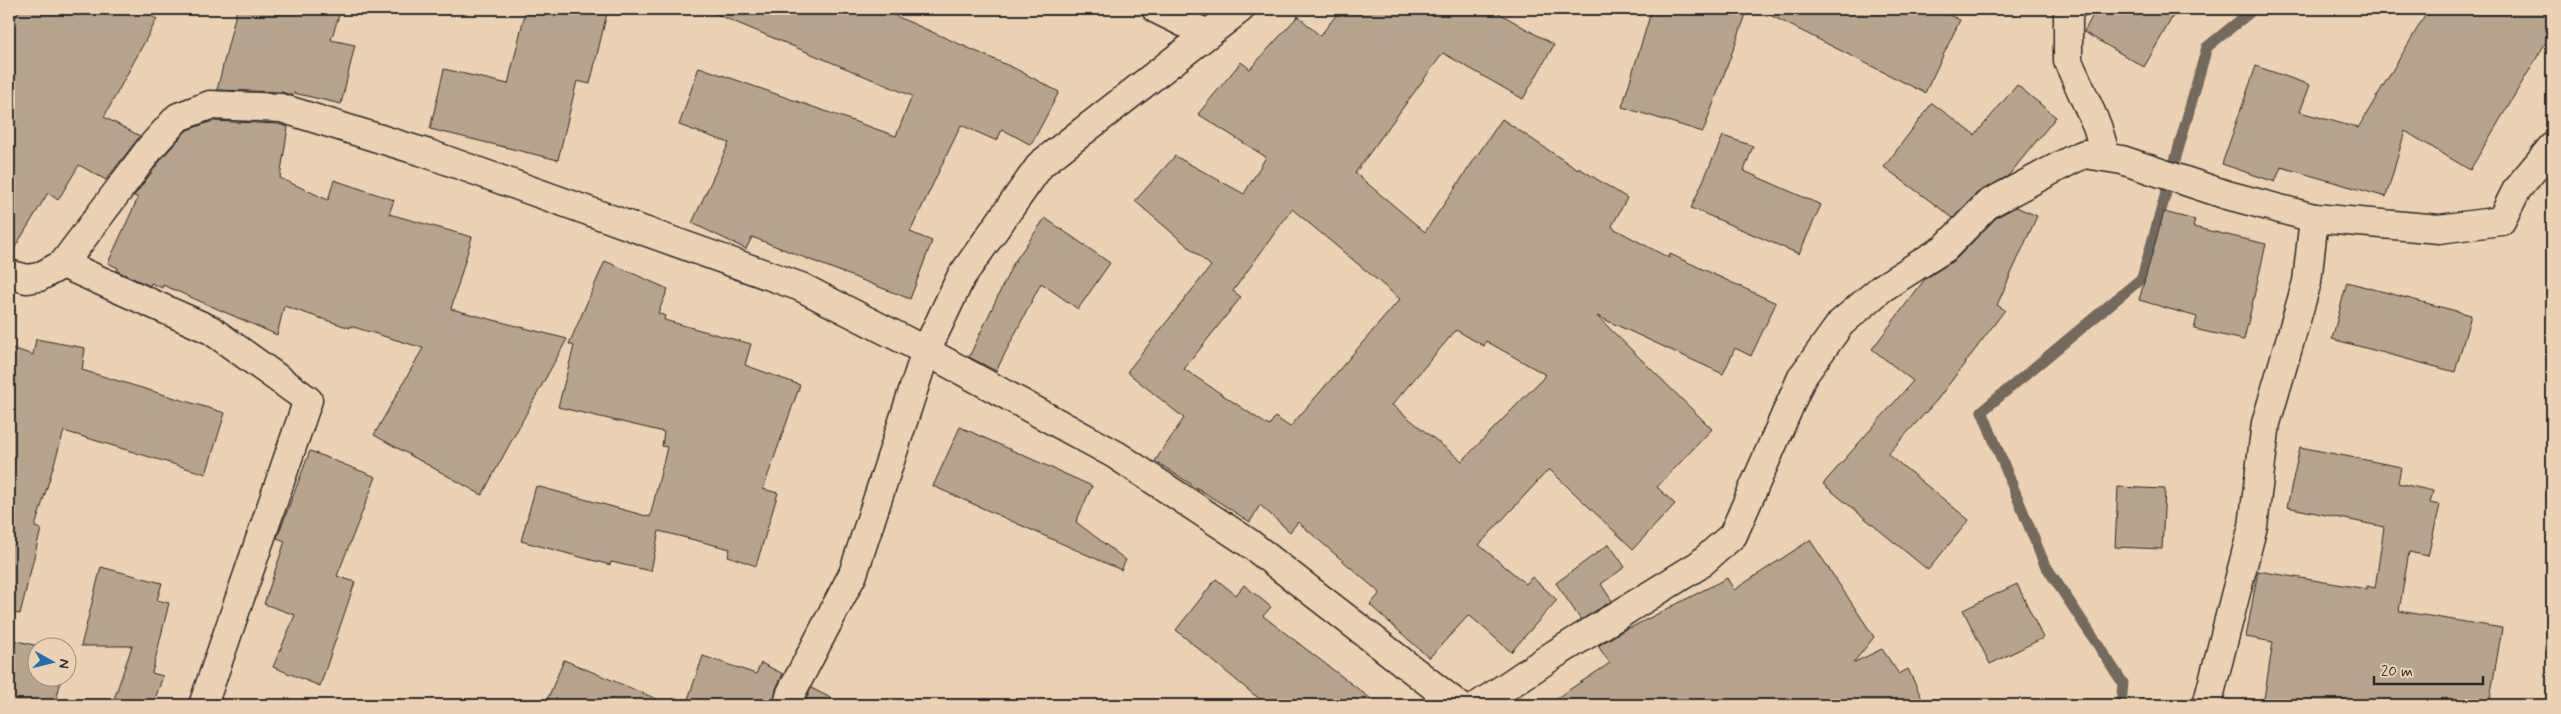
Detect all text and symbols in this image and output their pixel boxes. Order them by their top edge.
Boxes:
north arrow [28,636,78,686]
scale bar [2374,654,2482,686]
text: N [54,658,73,670]
text: 20 m [2381,662,2413,682]

